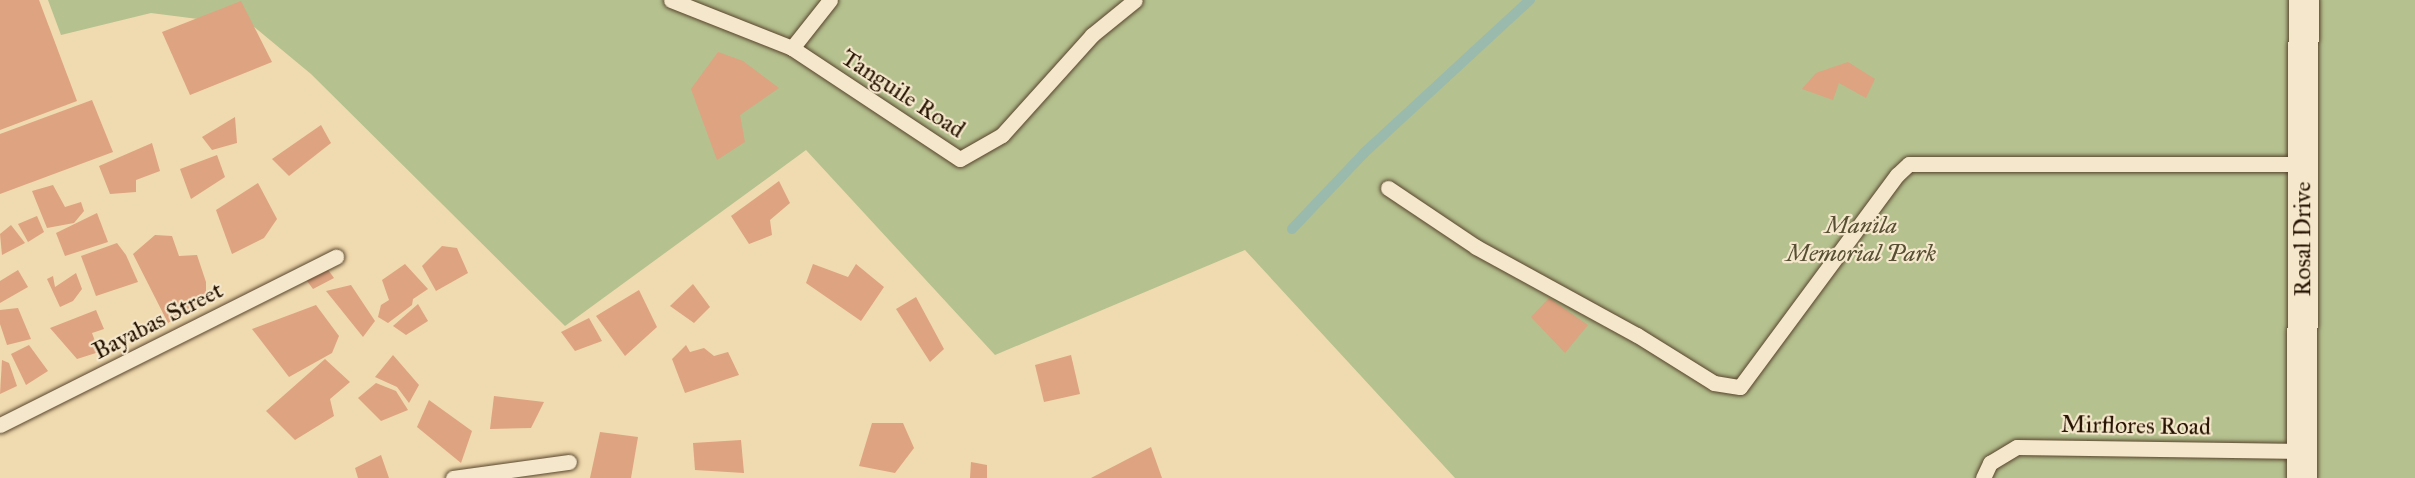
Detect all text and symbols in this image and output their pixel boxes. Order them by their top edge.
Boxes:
street label: Tanguile Road [836,43,970,145]
street label: Rosal Drive [2289,182,2317,296]
park label: Manila Memorial Park [1786,212,1936,268]
street label: Bayabas Street [88,276,228,366]
street label: Mirflores Road [2061,410,2211,442]

